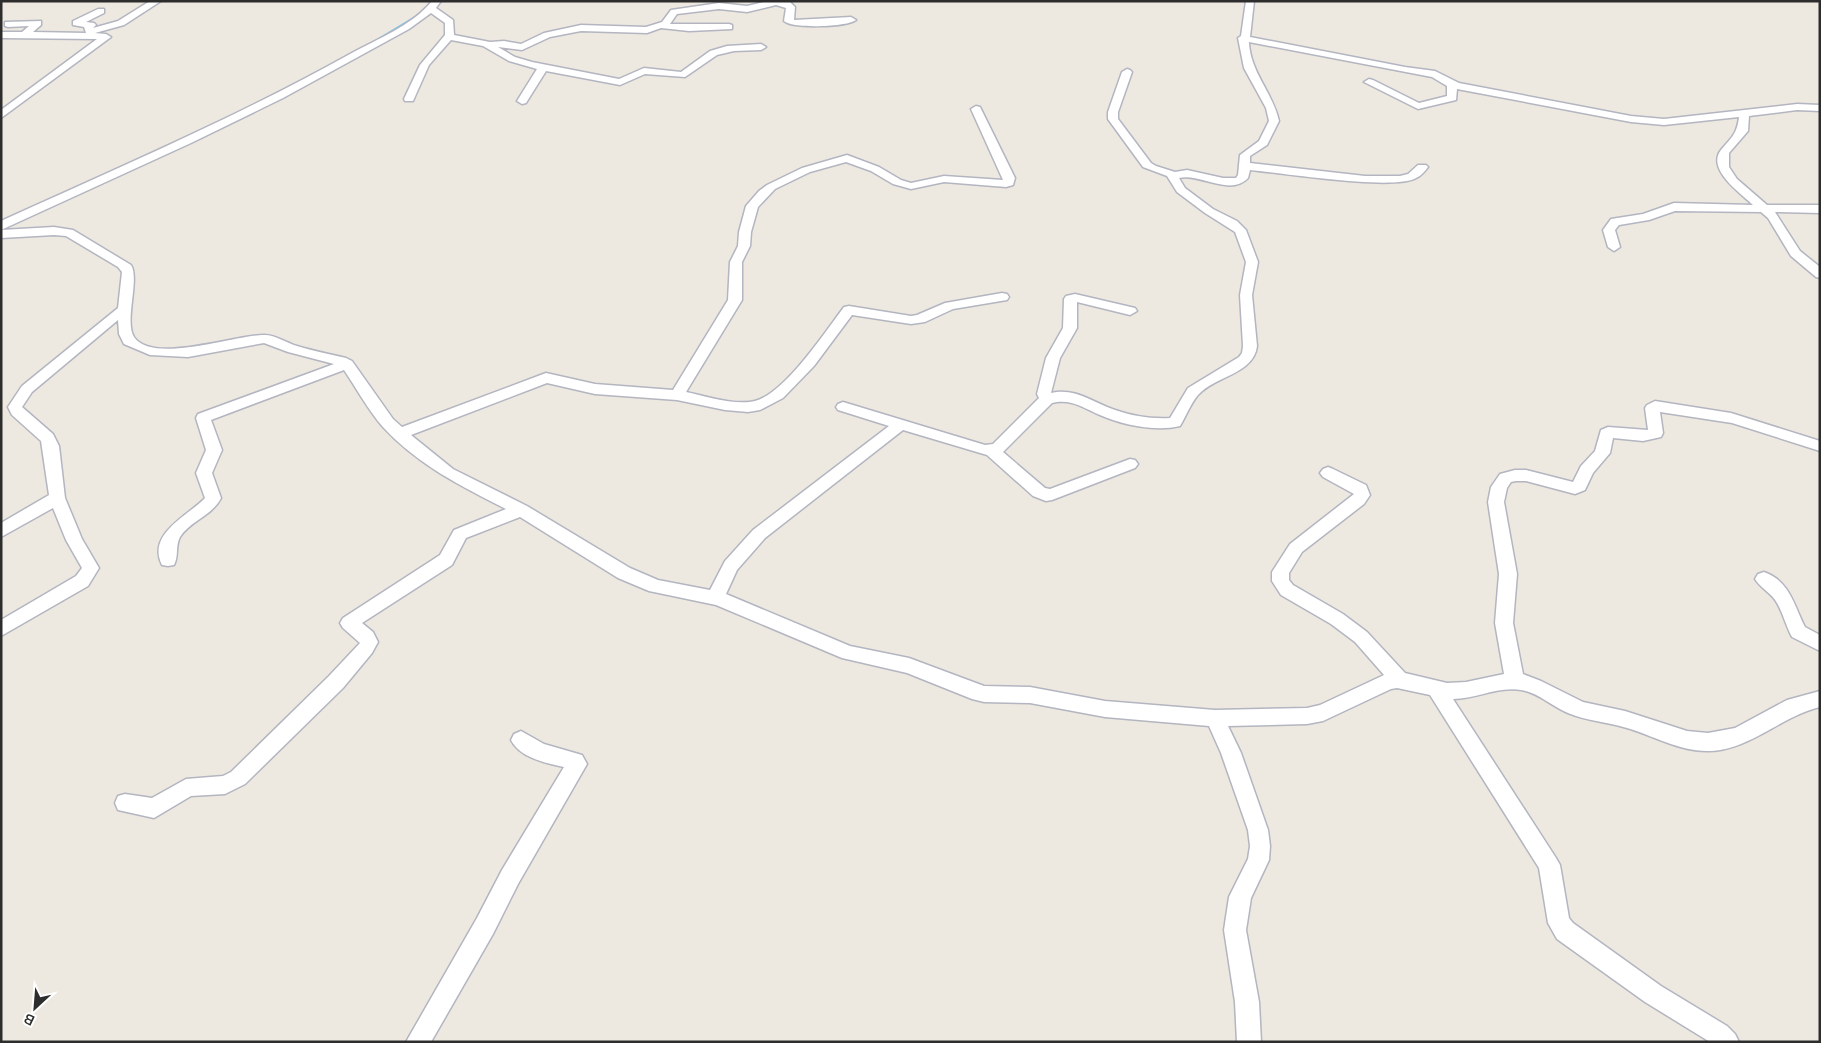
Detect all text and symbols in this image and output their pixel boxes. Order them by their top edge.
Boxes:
north arrow [10,983,60,1033]
text: B [21,1009,38,1030]

